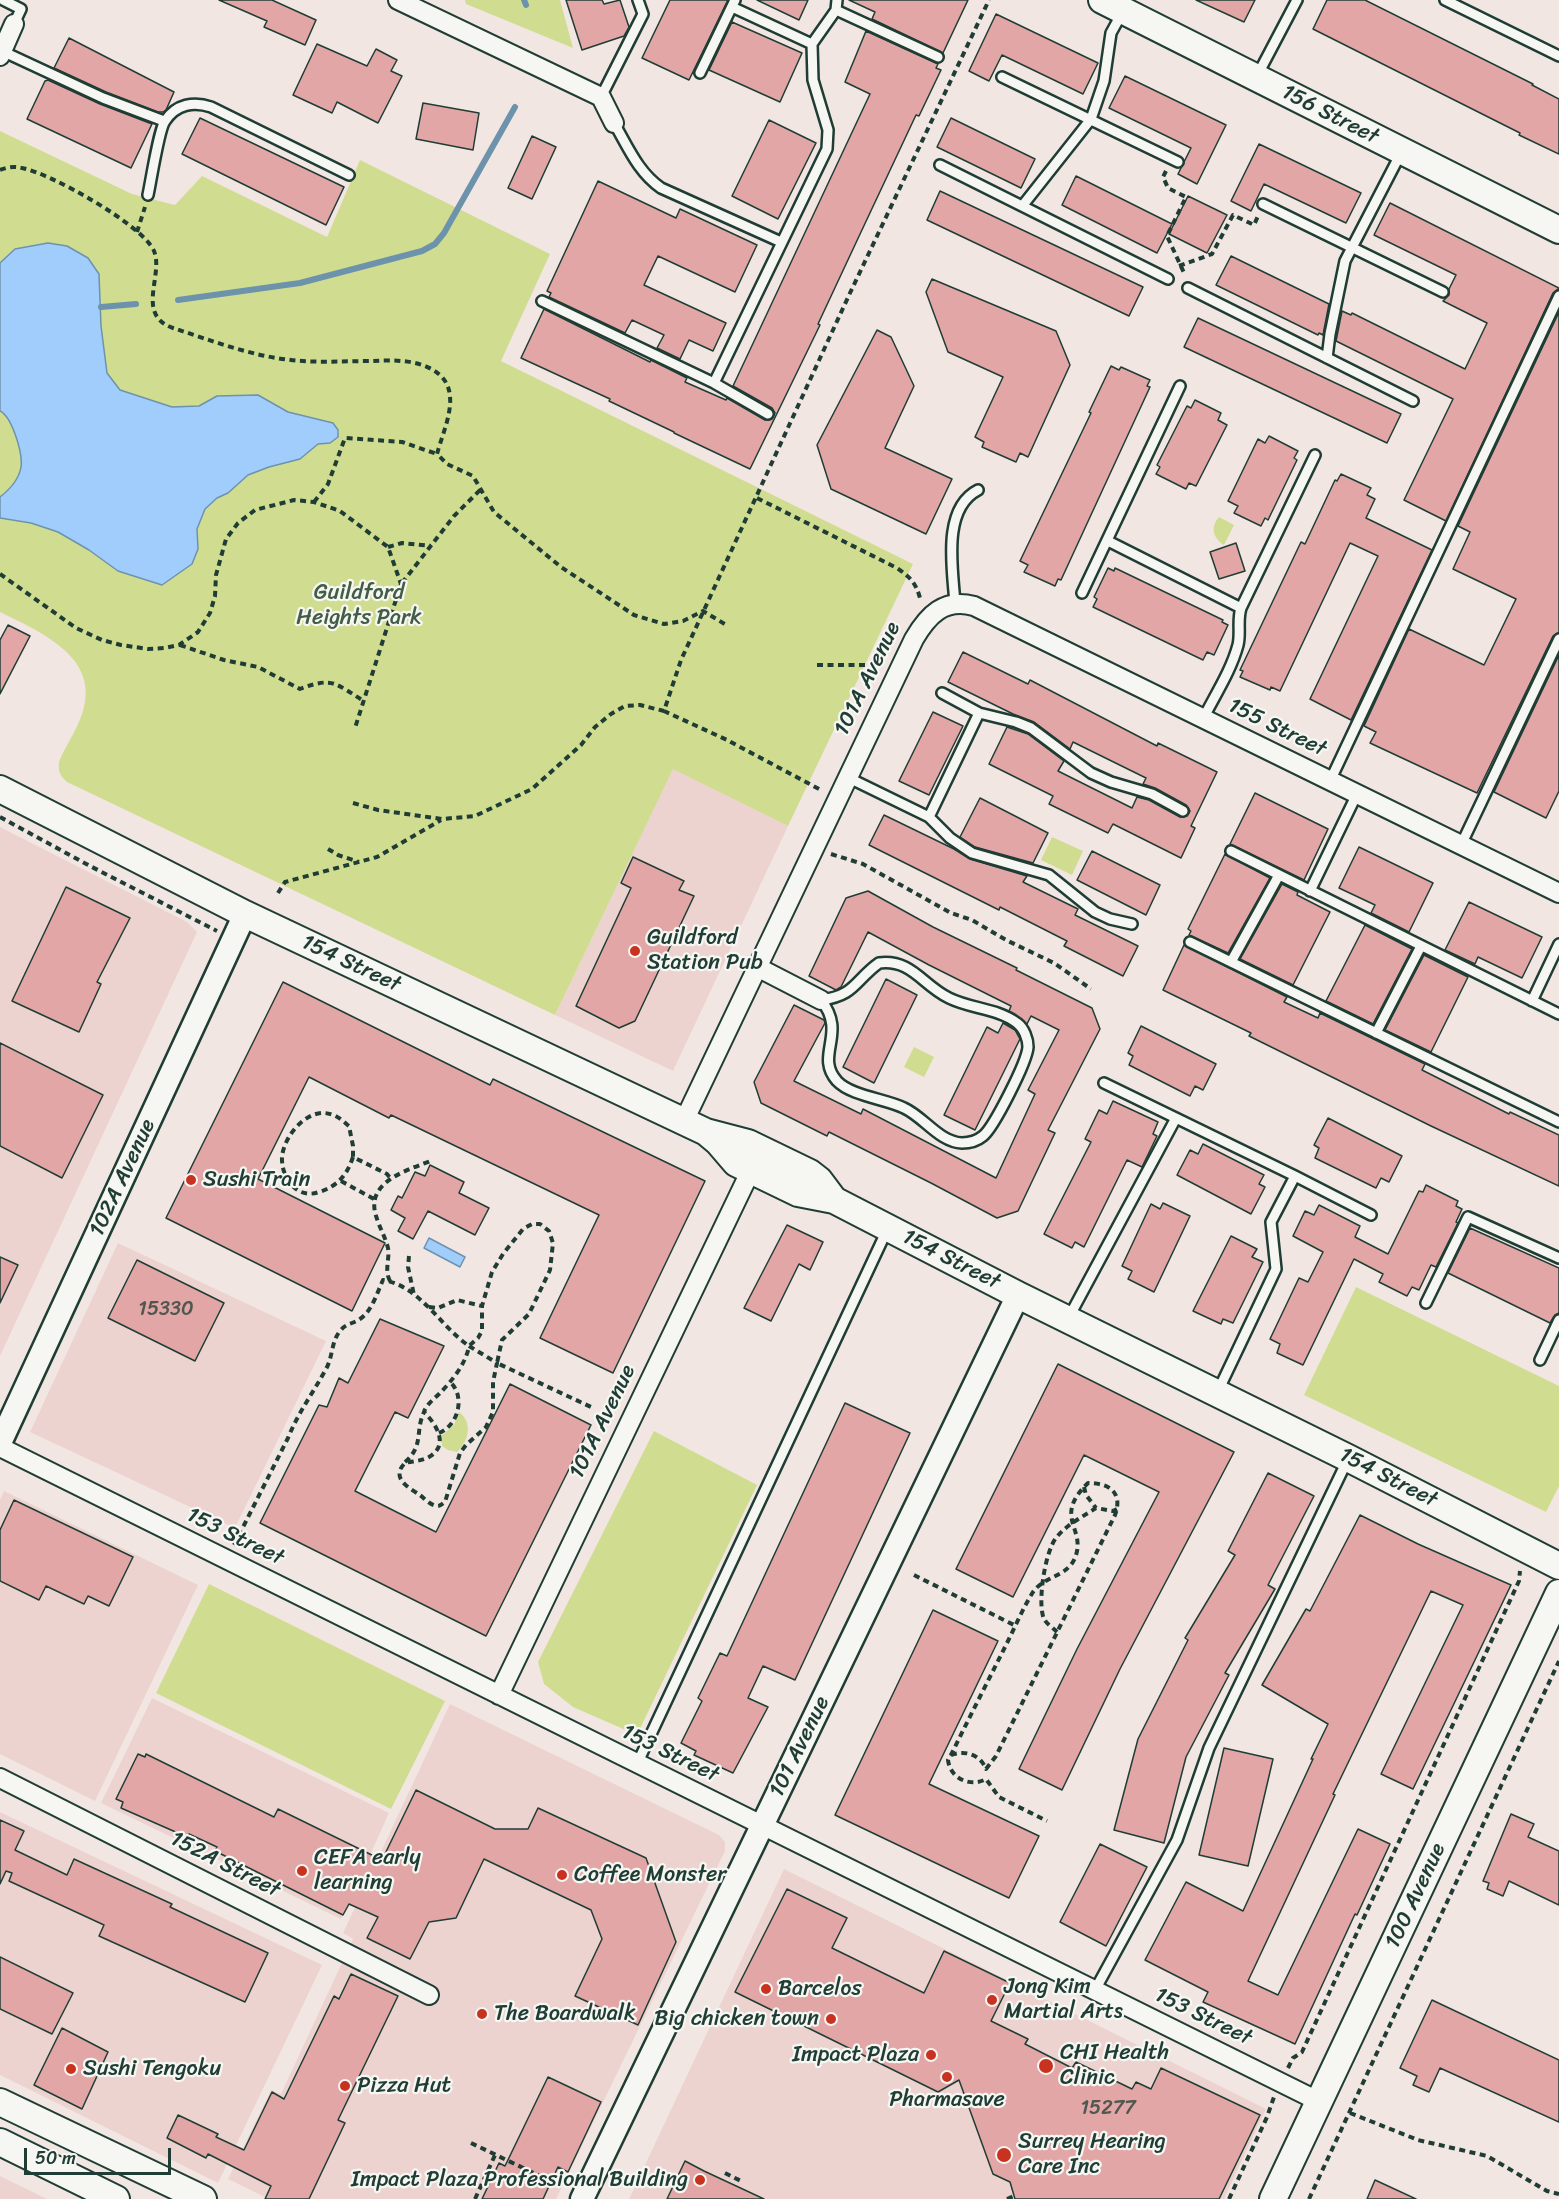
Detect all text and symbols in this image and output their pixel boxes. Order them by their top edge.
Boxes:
street label: 156 Street [1277,79,1383,151]
park label: Guildford Heights Park [296,580,422,632]
street label: 101A Avenue [829,618,907,740]
street label: 155 Street [1224,693,1330,763]
place label: Guildford Station Pub [647,925,763,976]
street label: 154 Street [297,930,405,998]
marker: Guildford Station Pub [628,944,642,958]
street label: 102A Avenue [84,1115,162,1241]
place label: Sushi Train [203,1167,310,1193]
marker: Sushi Train [184,1173,198,1187]
street label: 154 Street [898,1224,1004,1296]
house number: 15330 [138,1298,194,1322]
street label: 101A Avenue [564,1361,642,1483]
street label: 154 Street [1335,1442,1441,1514]
street label: 153 Street [182,1502,288,1572]
street label: 101 Avenue [764,1692,836,1802]
street label: 153 Street [617,1719,723,1789]
street label: 152A Street [166,1826,284,1904]
street label: 100 Avenue [1380,1839,1452,1953]
place label: CEFA early learning [314,1845,421,1897]
place label: Coffee Monster [574,1862,726,1888]
marker: CEFA early learning [295,1864,309,1878]
marker: Coffee Monster [555,1868,569,1882]
place label: Jong Kim Martial Arts [1004,1974,1123,2026]
place label: Barcelos [778,1976,862,2002]
marker: Barcelos [759,1982,773,1996]
street label: 153 Street [1150,1982,1256,2052]
marker: Jong Kim Martial Arts [985,1993,999,2007]
place label: The Boardwalk [494,2001,636,2027]
place label: Big chicken town [654,2006,819,2032]
marker: The Boardwalk [475,2007,489,2021]
marker: Big chicken town [824,2012,838,2026]
place label: CHI Health Clinic [1060,2040,1169,2092]
place label: Impact Plaza [792,2042,919,2068]
marker: Impact Plaza [924,2048,938,2062]
place label: Sushi Tengoku [83,2056,221,2082]
marker: CHI Health Clinic [1037,2057,1055,2075]
marker: Sushi Tengoku [64,2062,78,2076]
marker: Pharmasave [940,2070,954,2084]
place label: Pizza Hut [357,2073,451,2099]
marker: Pizza Hut [338,2079,352,2093]
place label: Pharmasave [889,2087,1005,2113]
house number: 15277 [1080,2097,1136,2121]
place label: Surrey Hearing Care Inc [1018,2129,1166,2180]
scale bar [27,2136,174,2174]
text: 50 m [35,2142,76,2174]
marker: Surrey Hearing Care Inc [995,2146,1013,2164]
place label: Impact Plaza Professional Building [351,2167,688,2193]
marker: Impact Plaza Professional Building [693,2173,707,2187]

